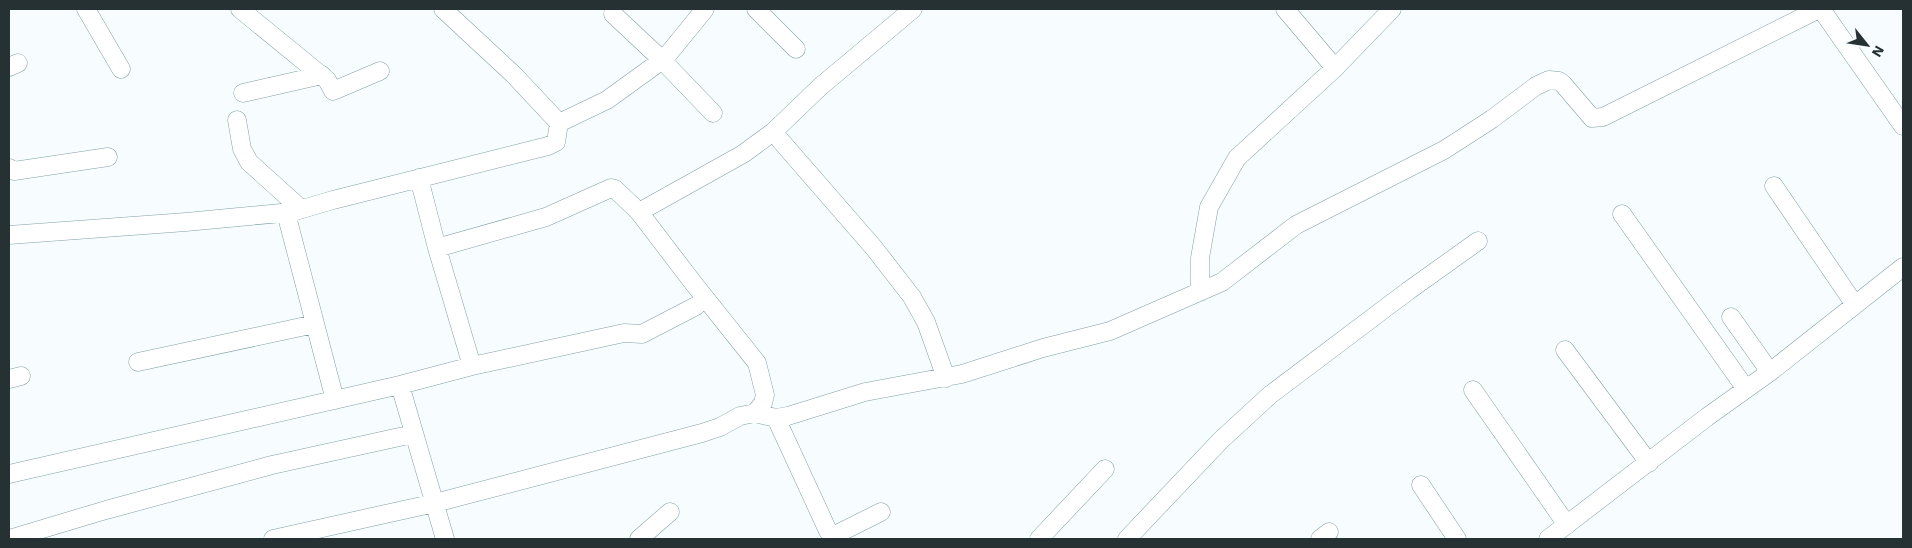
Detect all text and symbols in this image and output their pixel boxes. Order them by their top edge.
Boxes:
north arrow [1842,20,1892,70]
text: N [1869,43,1888,60]

